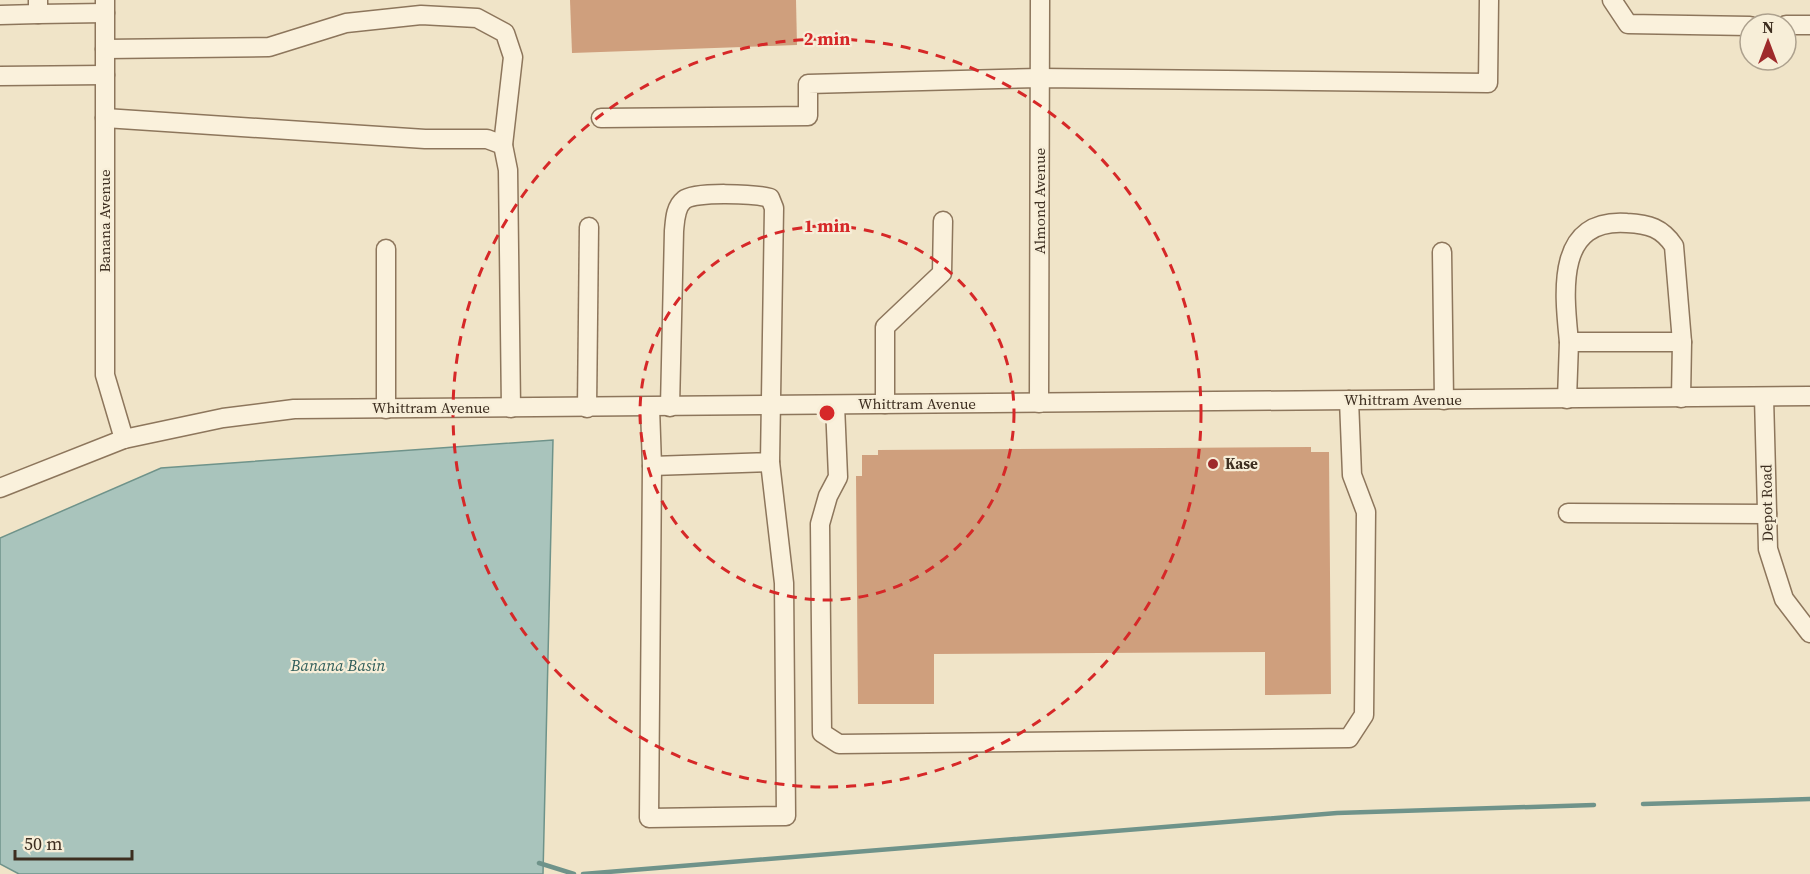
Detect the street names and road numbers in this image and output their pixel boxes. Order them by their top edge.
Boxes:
street label: Almond Avenue [1029,147,1050,254]
street label: Banana Avenue [94,169,115,273]
street label: Whittram Avenue [1344,389,1462,410]
street label: Whittram Avenue [858,393,976,414]
street label: Whittram Avenue [372,397,490,418]
street label: Depot Road [1755,464,1778,542]

